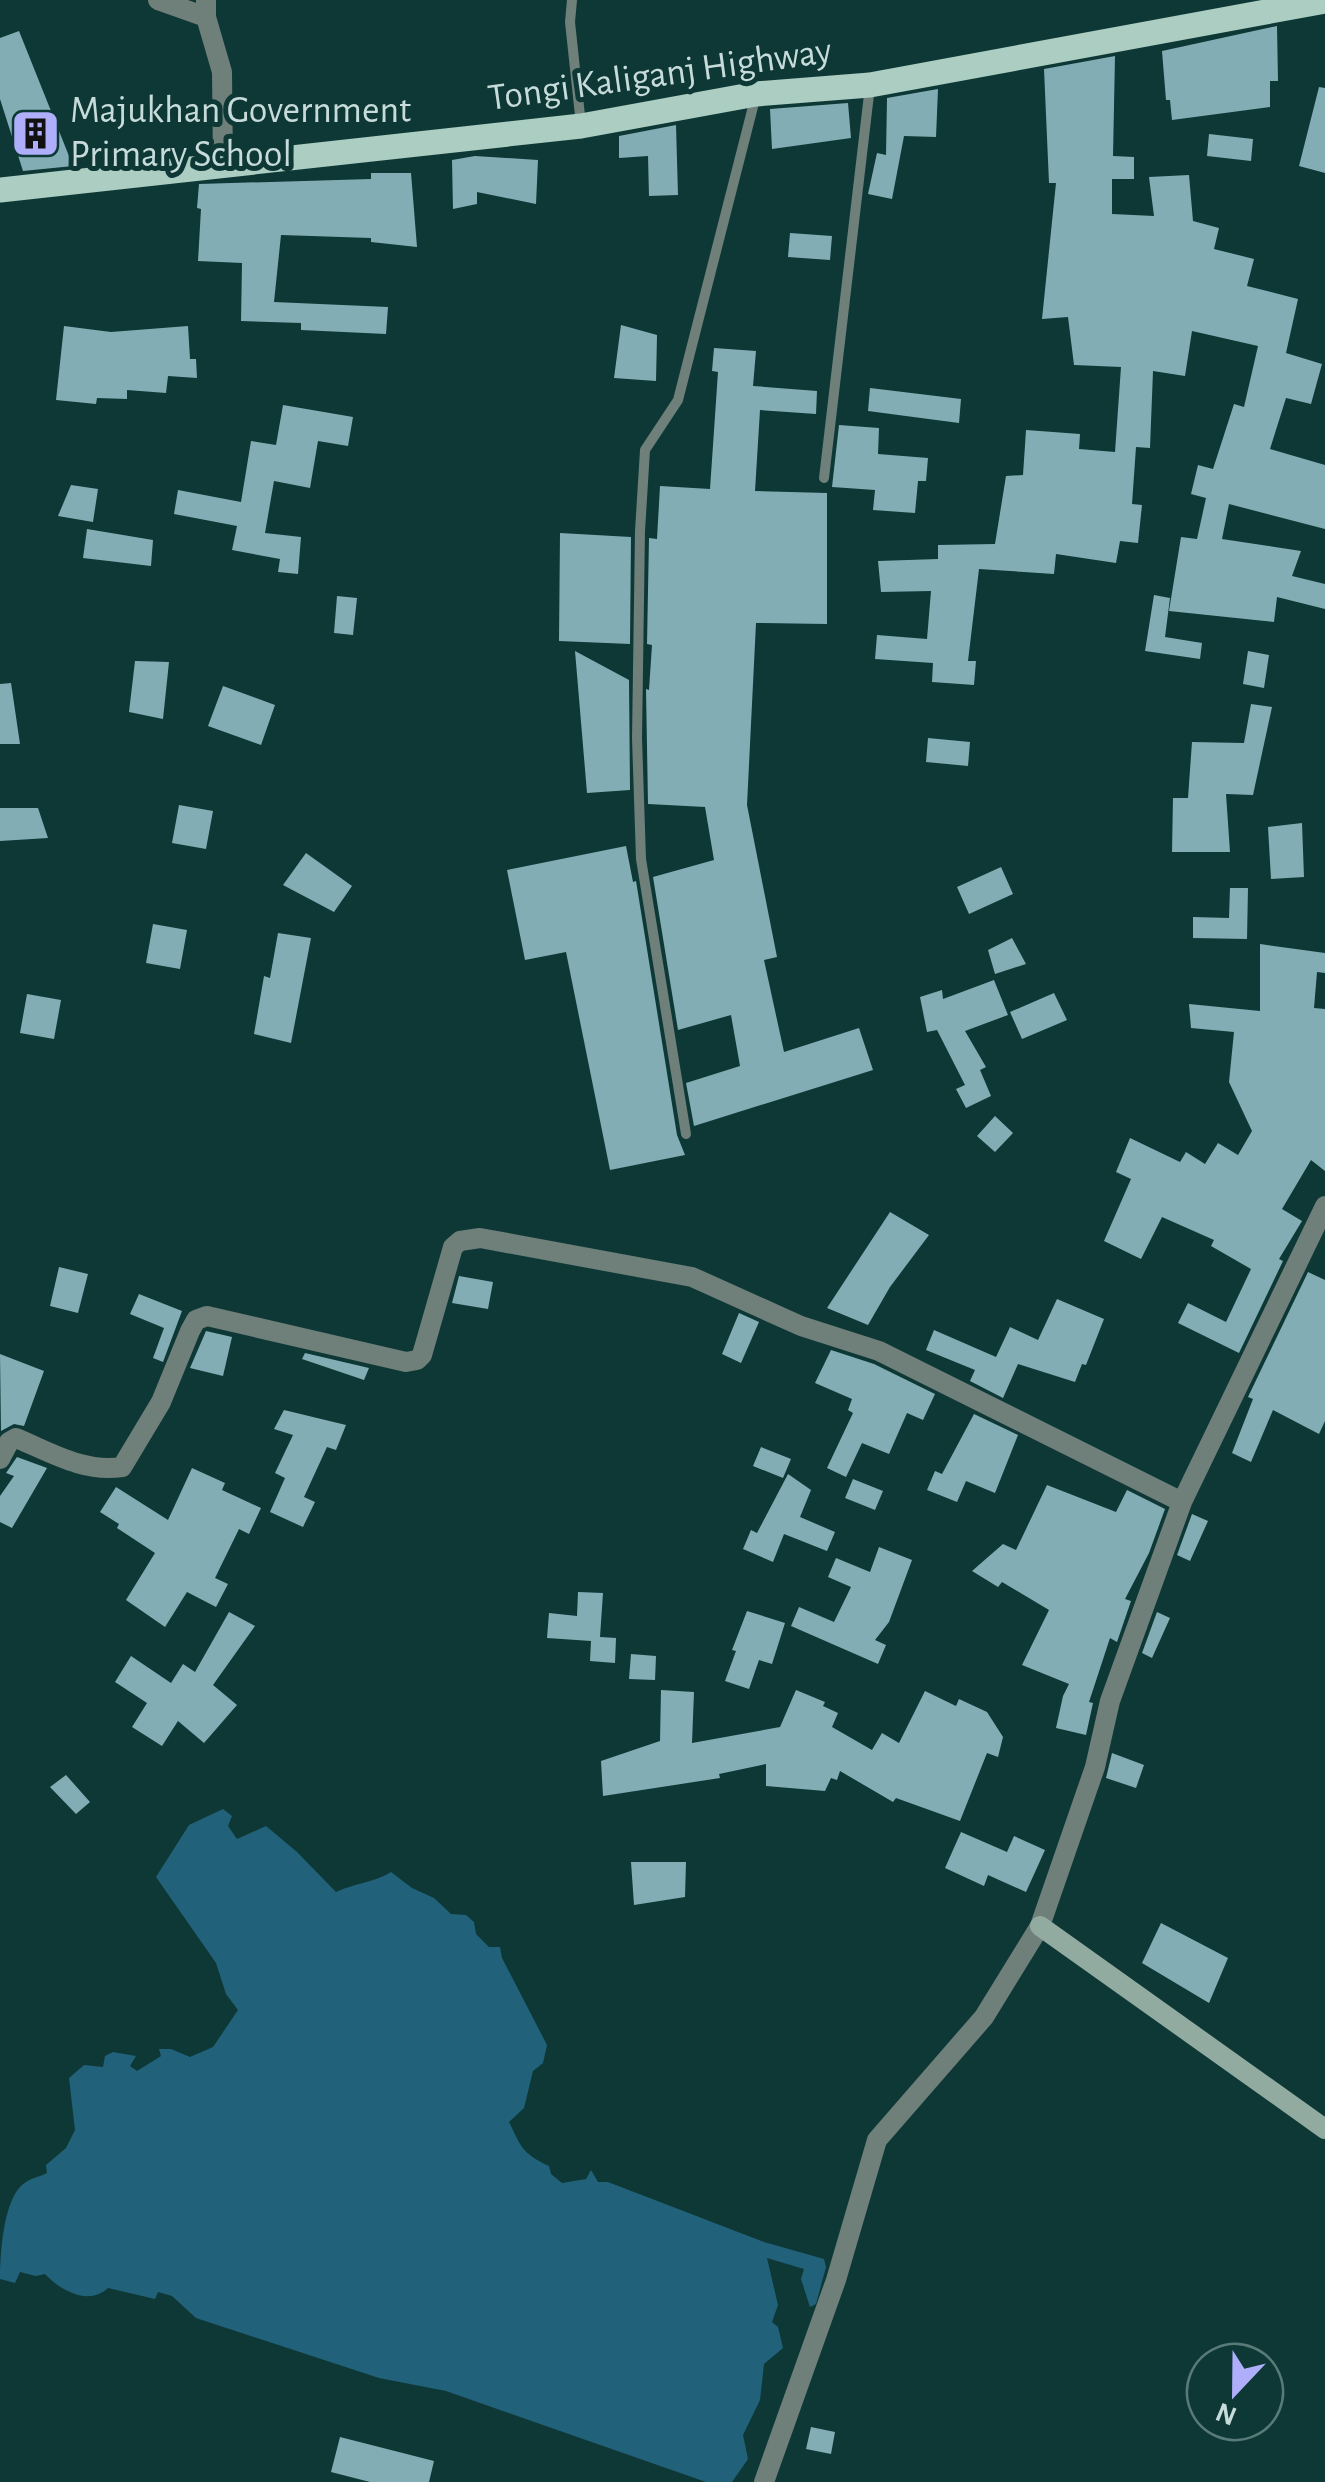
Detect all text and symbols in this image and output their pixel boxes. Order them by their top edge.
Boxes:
street label: Tongi Kaliganj Highway [486,32,834,118]
place label: Majukhan Government Primary School [70,92,411,174]
building icon: Majukhan Government Primary School [9,107,61,159]
north arrow [1185,2342,1285,2442]
text: N [1212,2397,1241,2430]

